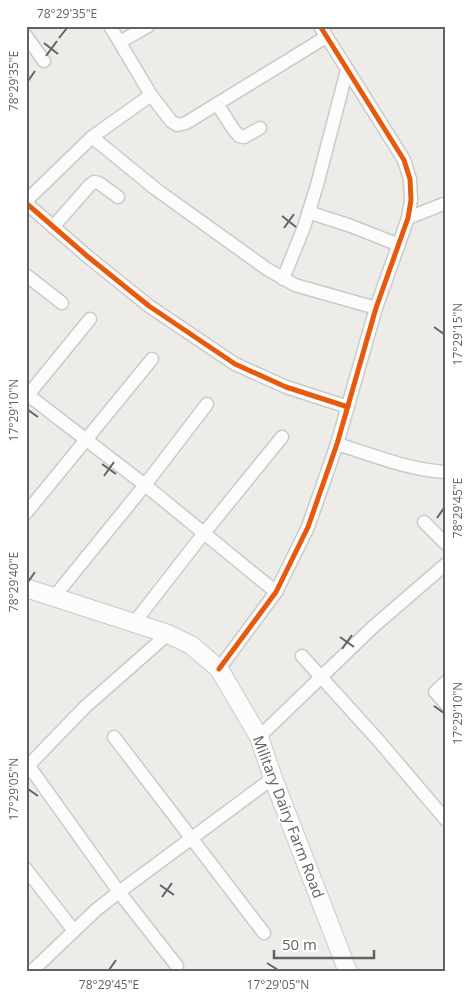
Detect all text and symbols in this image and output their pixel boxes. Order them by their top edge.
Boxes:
text: 78°29'35"E [37,5,97,22]
text: 78°29'35"E [5,51,22,111]
text: 17°29'15"N [449,303,466,365]
text: 17°29'10"N [5,379,22,441]
text: 78°29'45"E [449,478,466,538]
text: 78°29'40"E [5,552,22,612]
text: 17°29'10"N [449,682,466,744]
street label: Military Dairy Farm Road [249,733,329,901]
text: 17°29'05"N [5,758,22,820]
scale bar [274,928,374,960]
text: 50 m [282,934,317,954]
text: 78°29'45"E [79,976,139,993]
text: 17°29'05"N [247,976,309,993]

